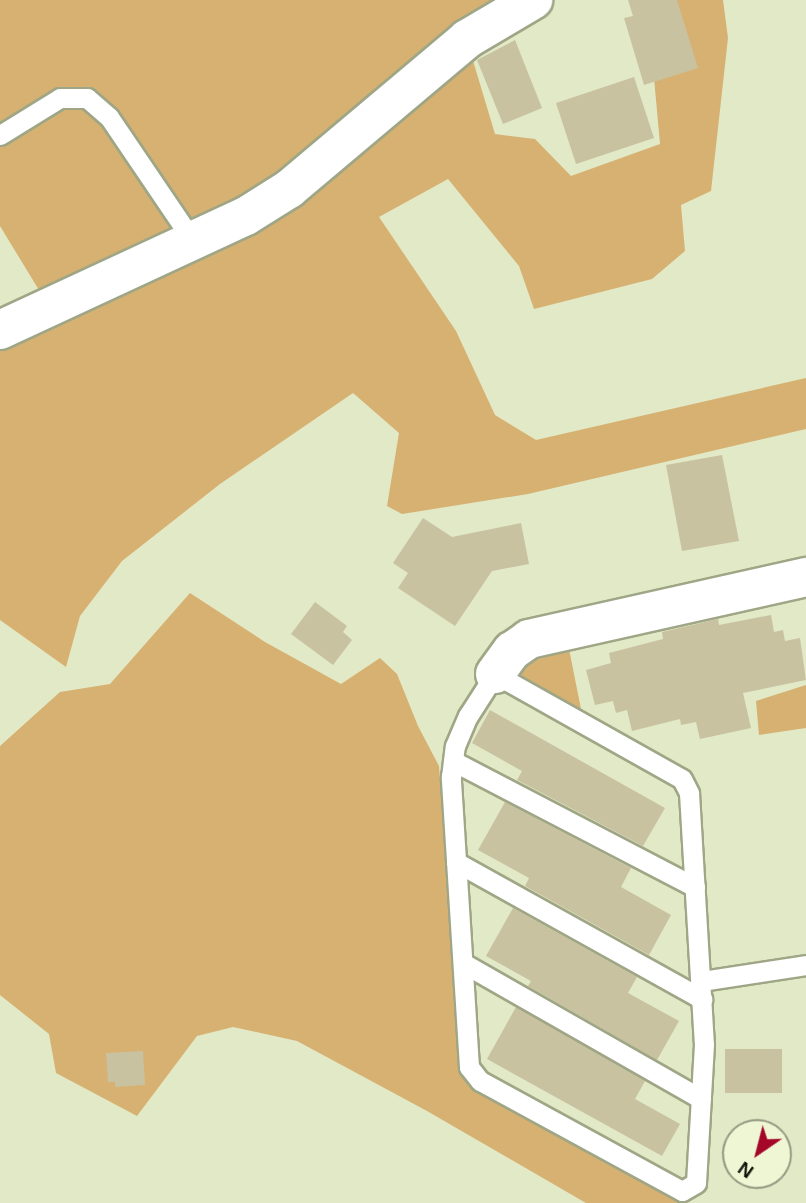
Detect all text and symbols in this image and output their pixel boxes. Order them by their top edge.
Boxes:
north arrow [722,1119,792,1189]
text: N [734,1157,757,1183]

